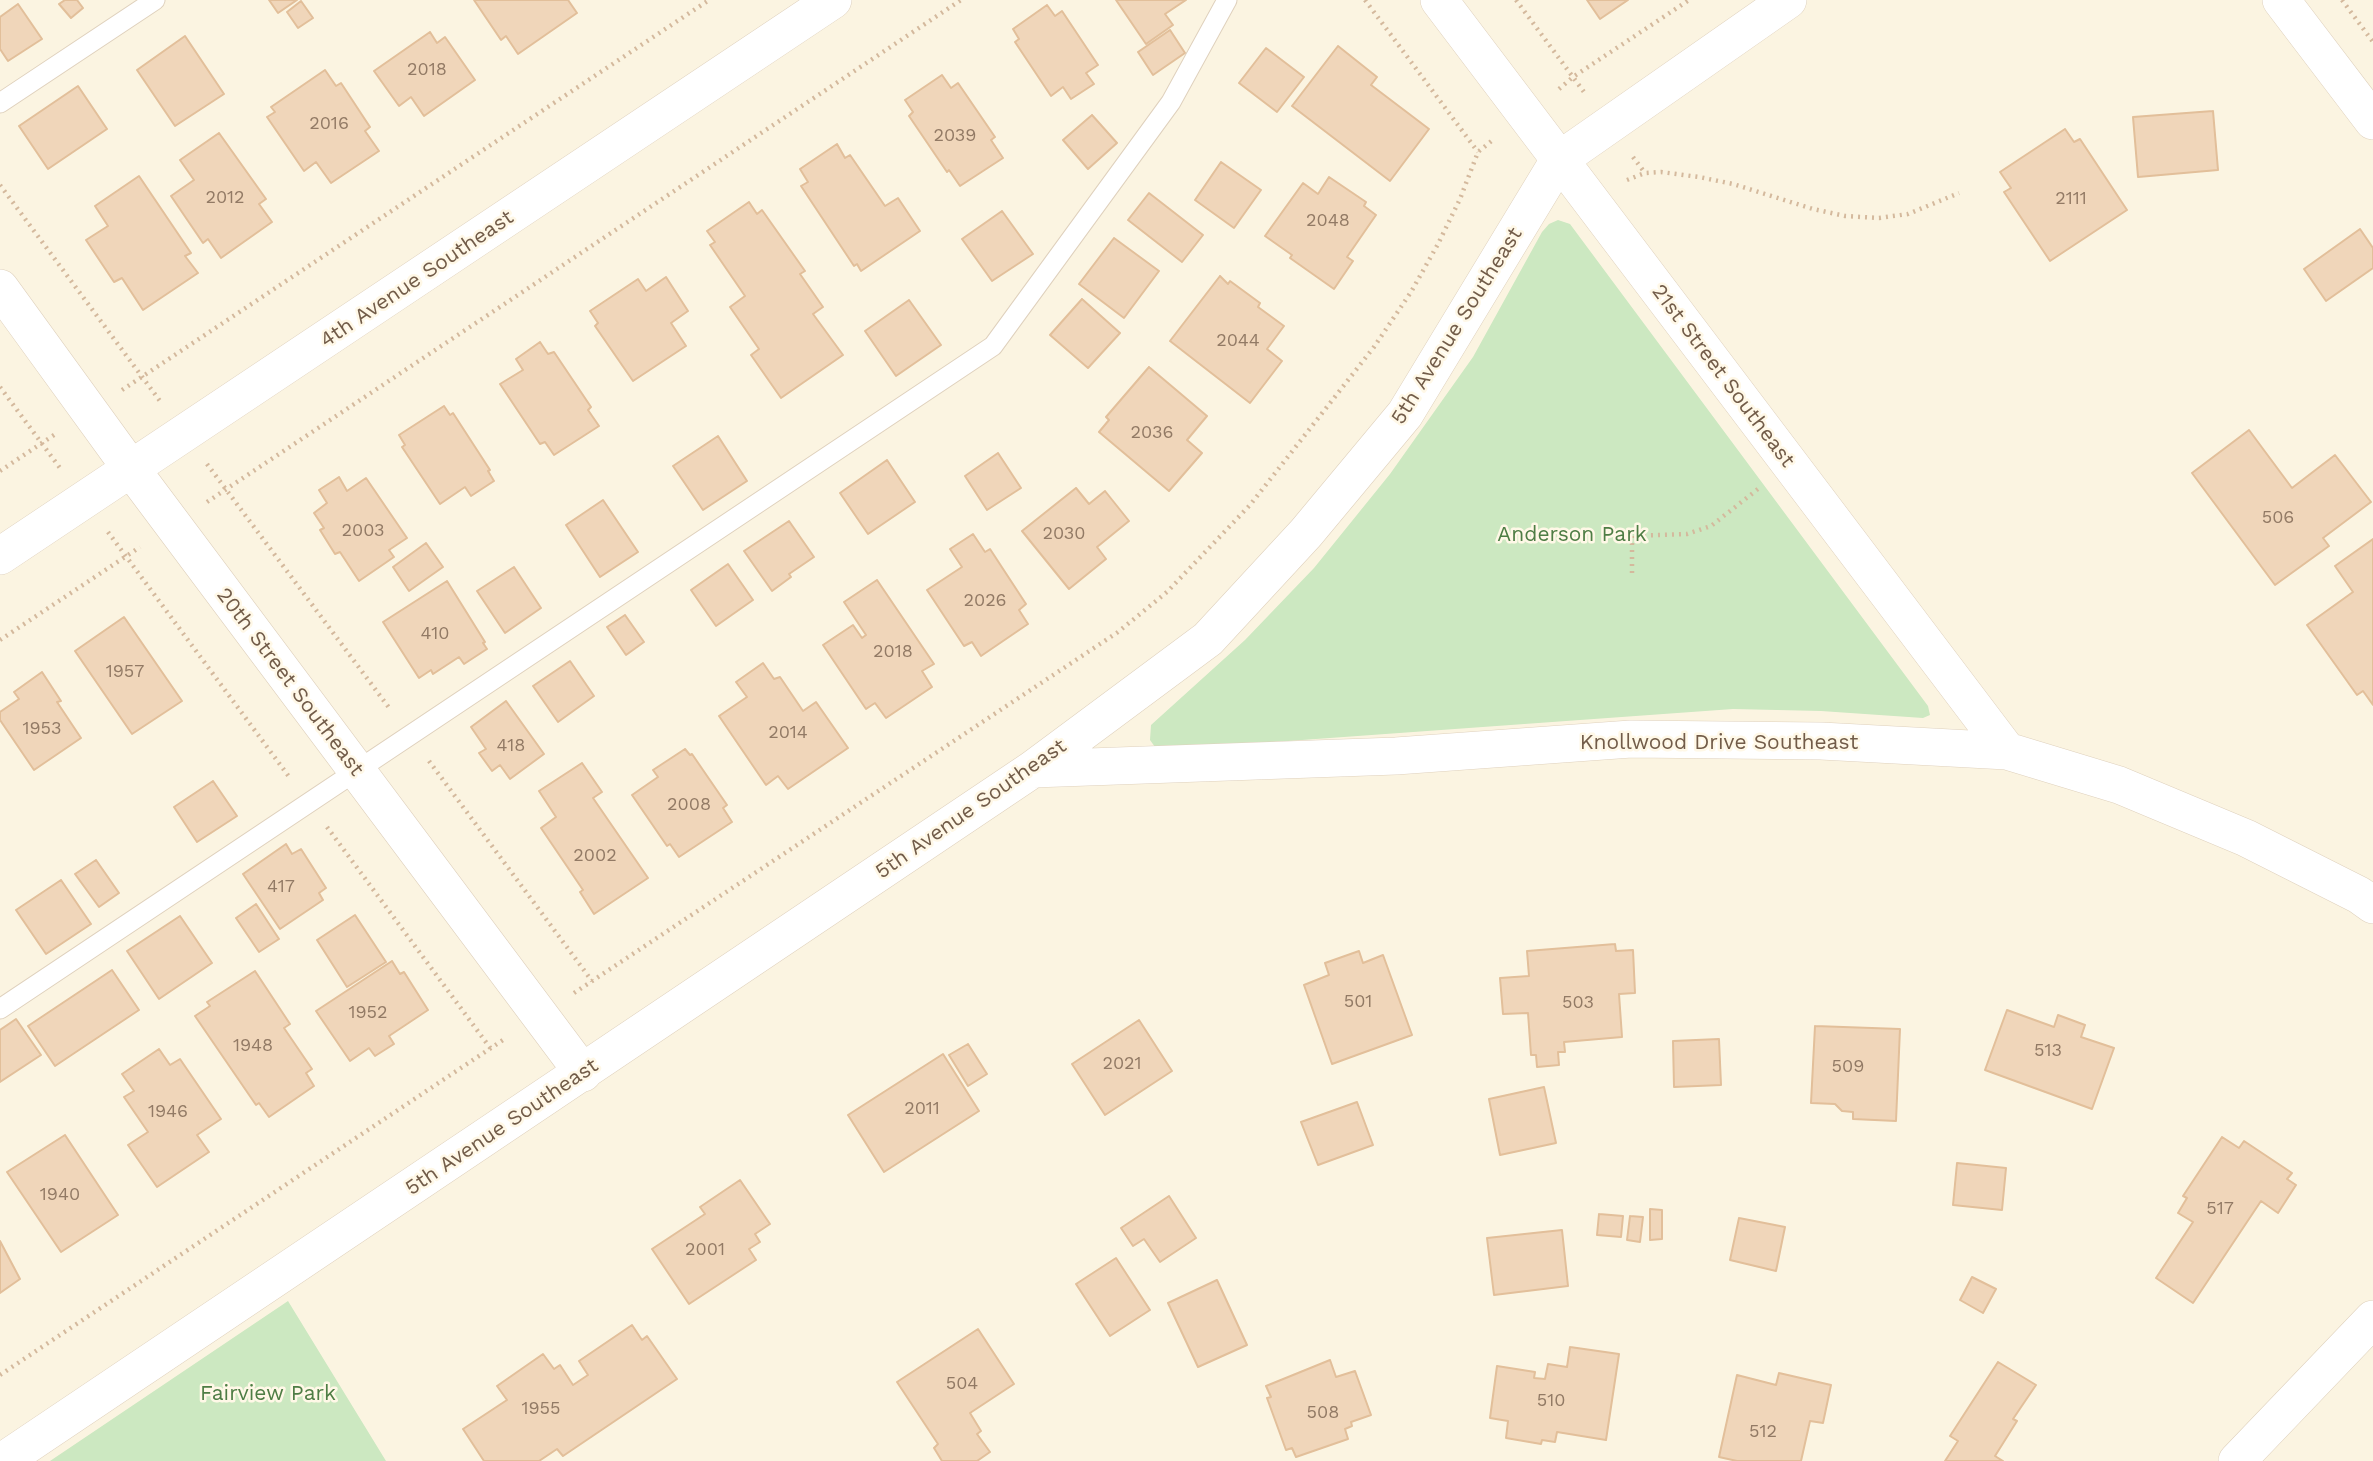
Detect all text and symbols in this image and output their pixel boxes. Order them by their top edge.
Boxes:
house number: 2018 [407,59,447,81]
house number: 2016 [309,113,349,135]
house number: 2039 [934,125,976,147]
house number: 2012 [205,187,245,209]
house number: 2111 [2055,188,2087,210]
street label: 4th Avenue Southeast [315,205,519,353]
house number: 2048 [1306,210,1350,232]
street label: 5th Avenue Southeast [1386,223,1528,429]
street label: 21st Street Southeast [1646,280,1800,472]
house number: 2044 [1216,330,1260,352]
house number: 2036 [1131,422,1173,444]
house number: 506 [2262,507,2294,529]
house number: 2003 [341,520,385,542]
park label: Anderson Park [1497,522,1647,548]
house number: 2030 [1042,523,1086,545]
street label: 20th Street Southeast [211,583,369,781]
house number: 2026 [963,590,1007,612]
house number: 410 [421,623,449,645]
house number: 2018 [873,641,913,663]
house number: 1957 [106,661,144,683]
house number: 1953 [22,718,62,740]
house number: 2014 [768,722,808,744]
street label: Knollwood Drive Southeast [1580,730,1858,756]
street label: 5th Avenue Southeast [871,733,1071,885]
house number: 418 [497,735,525,757]
house number: 2008 [667,794,711,816]
house number: 2002 [573,845,617,867]
house number: 417 [267,876,295,898]
house number: 501 [1344,991,1372,1013]
house number: 503 [1562,992,1594,1014]
house number: 1952 [348,1002,388,1024]
house number: 1948 [233,1035,273,1057]
house number: 513 [2034,1040,2062,1062]
street label: 5th Avenue Southeast [401,1053,603,1201]
house number: 2021 [1102,1053,1142,1075]
house number: 509 [1832,1056,1864,1078]
house number: 2011 [904,1098,940,1120]
house number: 1946 [148,1101,188,1123]
house number: 1940 [40,1184,80,1206]
house number: 517 [2206,1198,2234,1220]
house number: 2001 [685,1239,725,1261]
house number: 504 [946,1373,978,1395]
park label: Fairview Park [200,1381,336,1407]
house number: 510 [1537,1390,1565,1412]
house number: 1955 [521,1398,561,1420]
house number: 508 [1307,1402,1339,1424]
house number: 512 [1749,1421,1777,1443]

